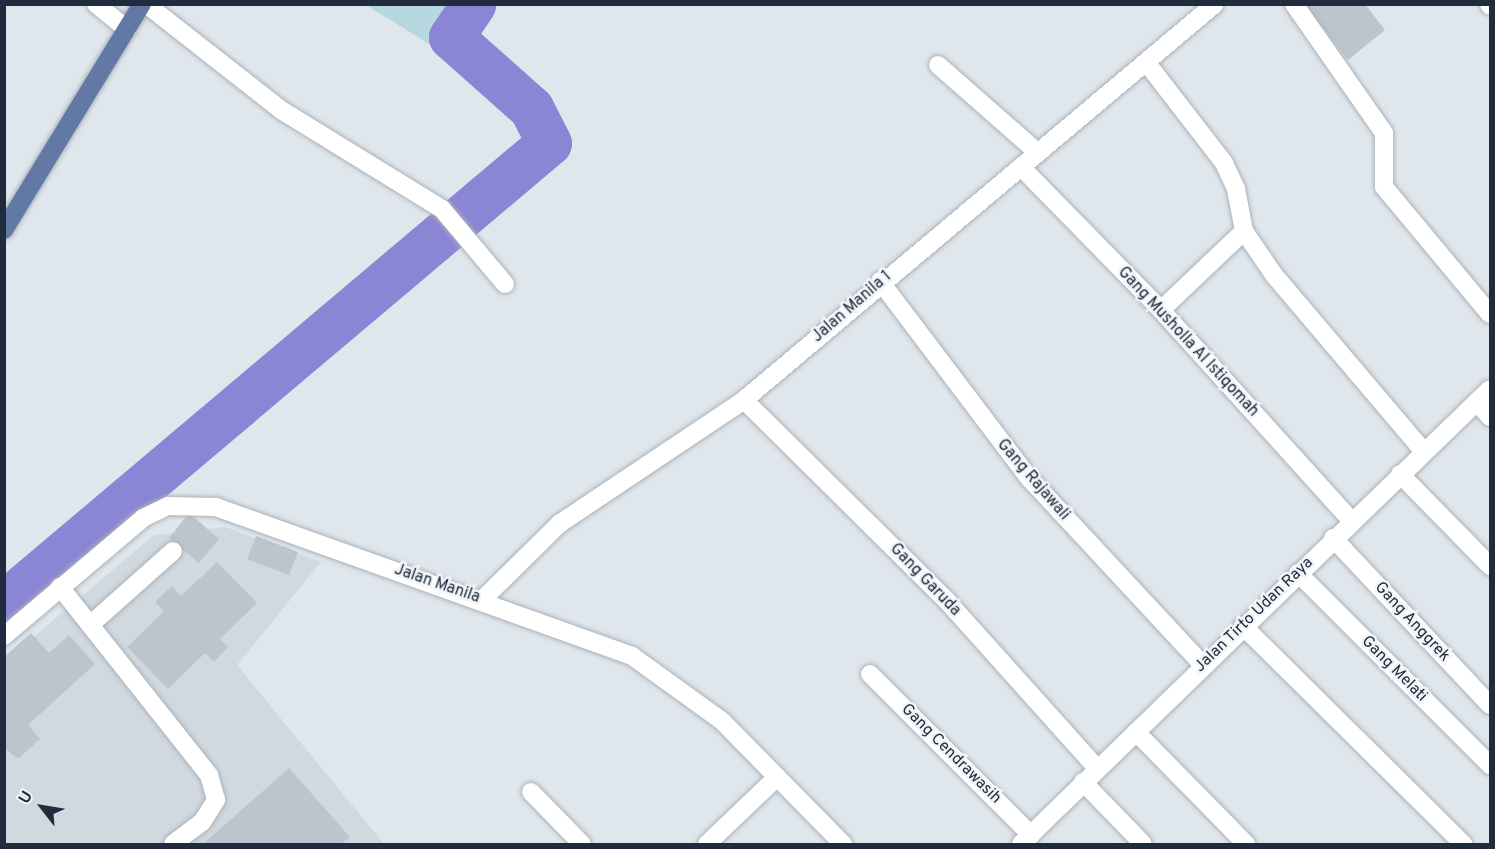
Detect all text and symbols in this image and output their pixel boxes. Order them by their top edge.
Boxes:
street label: Gang Musholla Al Istiqomah [1113,263,1263,421]
street label: Jalan Manila 1 [808,267,896,347]
street label: Gang Rajawali [993,435,1073,525]
street label: Gang Garuda [886,540,964,620]
street label: Jalan Tirto Udan Raya [1191,553,1317,677]
street label: Jalan Manila [392,560,482,608]
street label: Gang Anggrek [1370,578,1454,666]
street label: Gang Melati [1357,632,1431,706]
street label: Gang Cendrawasih [897,700,1005,808]
north arrow [12,777,72,837]
text: U [15,788,38,808]

